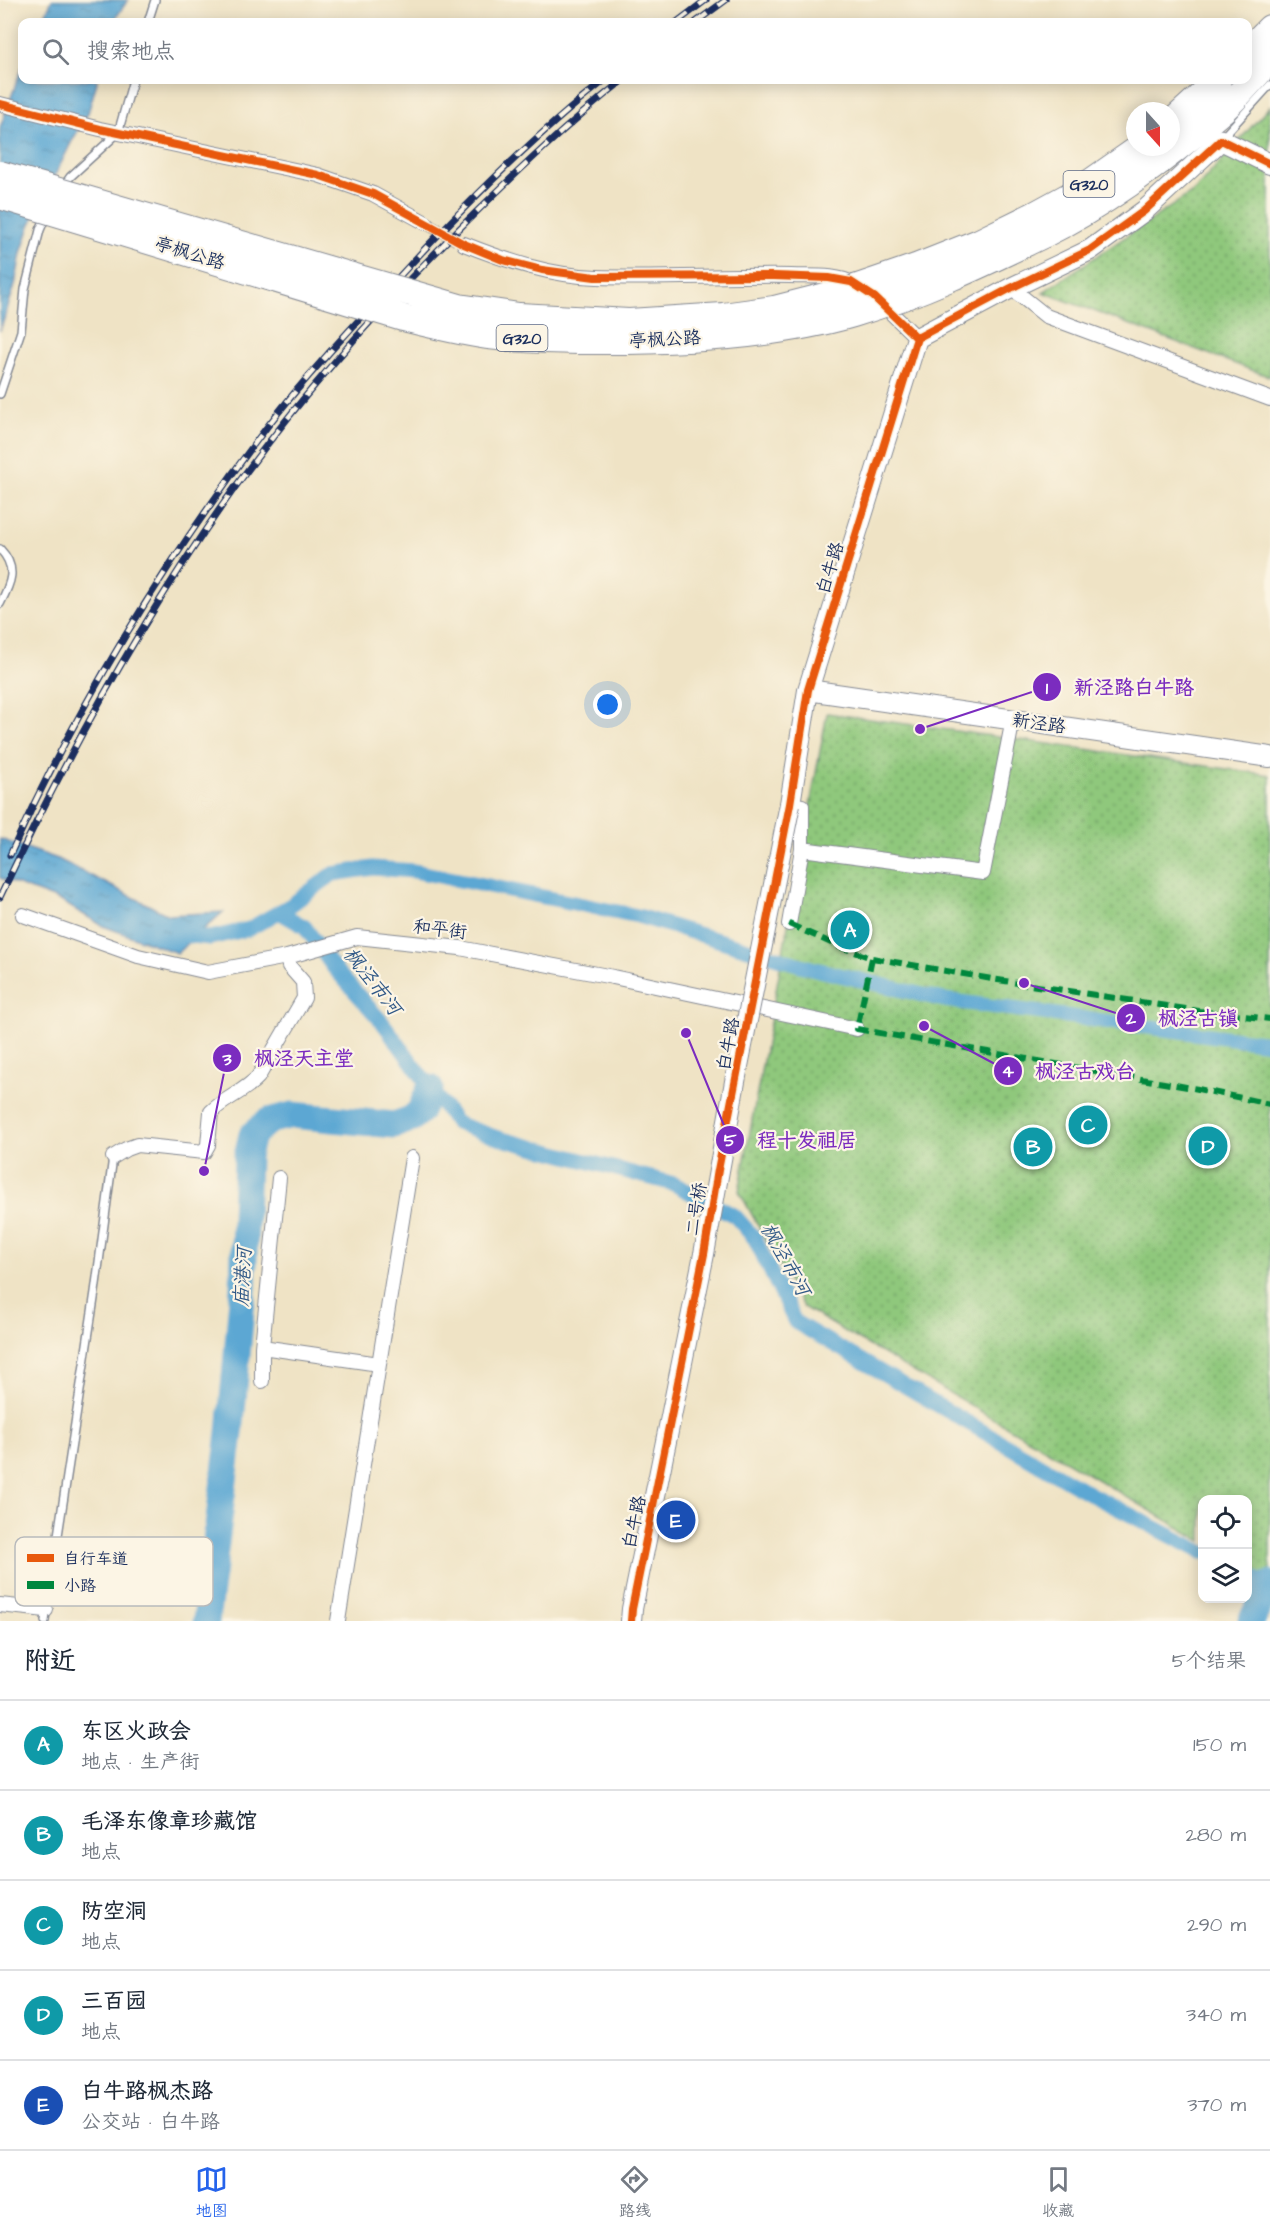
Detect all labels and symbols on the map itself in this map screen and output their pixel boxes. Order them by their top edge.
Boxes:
north arrow [1126,102,1180,156]
road number: G320 [1064,171,1114,197]
street label: 亭枫公路 [152,231,228,276]
road number: G320 [496,325,548,351]
street label: 亭枫公路 [628,325,702,354]
street label: 白牛路 [811,539,850,598]
callout: 新泾路白牛路 [1032,668,1206,706]
text: 新泾路白牛路 [1074,674,1194,702]
text: 1 [1046,676,1049,701]
your location [593,690,622,719]
street label: 新泾路 [1010,707,1067,740]
pin: A [830,908,870,952]
street label: 和平街 [412,914,468,945]
water label: 枫泾市河 [337,941,410,1024]
callout: 枫泾古镇 [1116,999,1250,1037]
text: 枫泾古镇 [1158,1005,1238,1033]
text: 2 [1125,1006,1137,1031]
street label: 白牛路 [711,1015,746,1073]
callout: 枫泾天主堂 [212,1039,366,1077]
text: 枫泾天主堂 [254,1045,354,1073]
text: 3 [221,1047,232,1072]
callout: 枫泾古戏台 [993,1052,1147,1090]
text: 枫泾古戏台 [1035,1058,1135,1086]
text: 4 [1002,1059,1015,1084]
pin: C [1068,1102,1108,1148]
callout: 程十发祖居 [715,1121,869,1159]
pin: B [1014,1124,1052,1170]
pin: D [1188,1124,1228,1168]
text: 程十发祖居 [757,1127,857,1155]
text: 5 [724,1128,737,1153]
street label: 二号桥 [680,1180,713,1238]
water label: 枫泾市河 [753,1218,818,1304]
water label: 庙港河 [227,1243,259,1308]
street label: 白牛路 [617,1493,652,1551]
pin: E [656,1498,696,1543]
legend [15,1537,213,1606]
text: 自行车道 [64,1548,128,1570]
text: 小路 [64,1575,96,1597]

